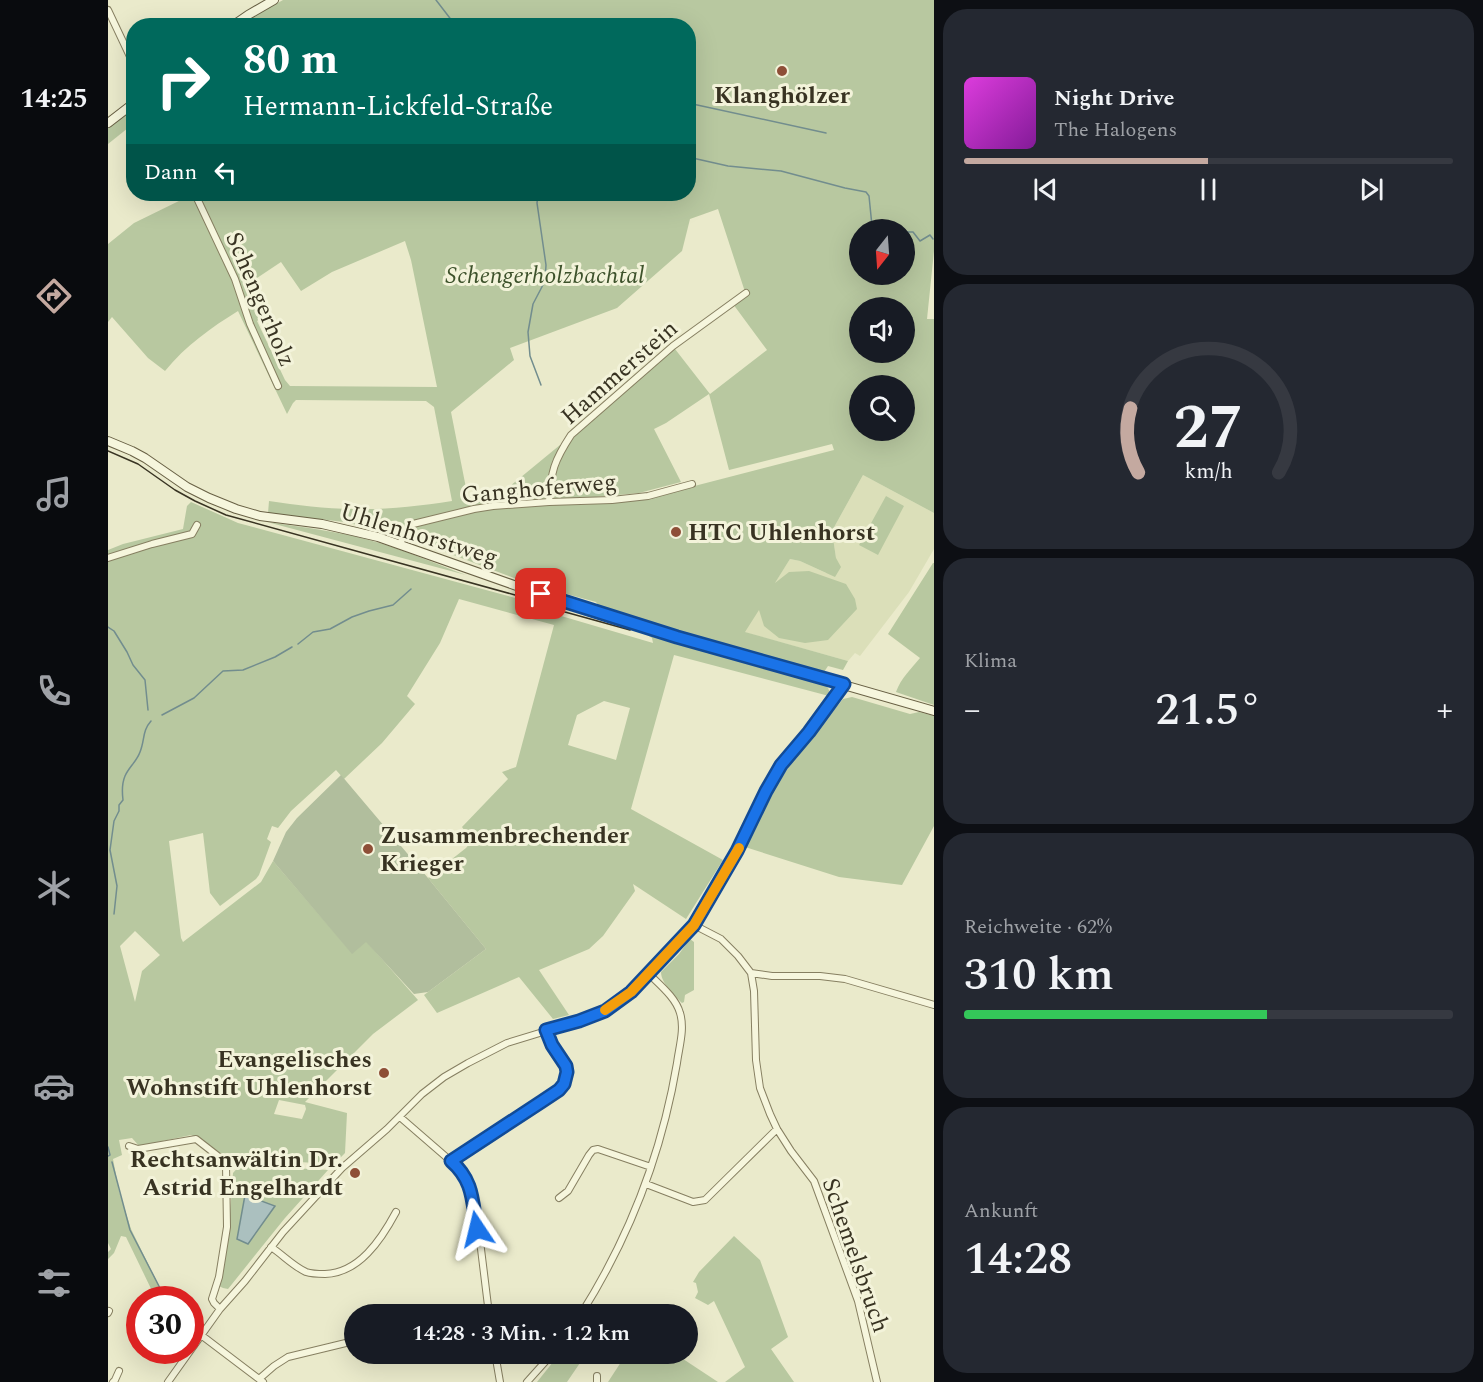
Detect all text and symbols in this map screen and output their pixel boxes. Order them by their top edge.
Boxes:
text: 80 m [243,29,338,92]
icon: right [144,42,222,120]
marker: Klanghölzer [775,64,789,78]
text: 14:25 [20,78,88,120]
place label: Klanghölzer [714,78,851,114]
text: Night Drive [1054,82,1174,115]
text: Hermann-Lickfeld-Straße [243,86,553,128]
text: The Halogens [1054,115,1177,145]
text: Dann [144,156,197,189]
icon: left [209,156,242,189]
icon: previous [1029,173,1062,206]
icon: pause [1192,173,1225,206]
icon: next [1355,173,1388,206]
north arrow [849,219,915,285]
map controls [849,219,915,441]
street label: Schengerholz [215,226,305,373]
park label: Schengerholzbachtal [446,258,644,294]
icon: directions [33,275,75,317]
button: sound [849,297,915,363]
street label: Hammerstein [553,311,686,434]
button: search [849,375,915,441]
text: 27 [1173,382,1244,477]
text: km/h [1184,456,1233,489]
street label: Ganghoferweg [460,464,618,514]
icon: music [33,473,75,515]
street label: Uhlenhorstweg [335,494,502,576]
place label: HTC Uhlenhorst [688,515,875,551]
marker: HTC Uhlenhorst [669,525,683,539]
pin [515,568,566,619]
icon: arrive [524,577,557,610]
text: Klima [964,646,1017,676]
icon: phone [33,670,75,712]
text: 21.5° [1155,676,1262,745]
text: − [964,685,981,735]
text: + [1436,685,1453,735]
place label: Zusammenbrechender Krieger [380,818,630,882]
marker: Zusammenbrechender Krieger [361,842,375,856]
icon: climate [33,867,75,909]
text: Reichweite · 62% [964,912,1112,942]
text: 310 km [964,941,1114,1010]
place label: Evangelisches Wohnstift Uhlenhorst [126,1042,372,1106]
icon: car [33,1065,75,1107]
marker: Evangelisches Wohnstift Uhlenhorst [377,1066,391,1080]
place label: Rechtsanwältin Dr. Astrid Engelhardt [130,1142,343,1206]
marker: Rechtsanwältin Dr. Astrid Engelhardt [348,1166,362,1180]
street label: Schemelsbruch [812,1173,898,1338]
text: Ankunft [964,1196,1038,1226]
position arrow [445,1197,509,1261]
text: 14:28 [964,1225,1072,1294]
icon: filters [33,1262,75,1304]
speed limit sign: 30 [126,1286,204,1364]
text: 14:28 · 3 Min. · 1.2 km [412,1317,630,1350]

